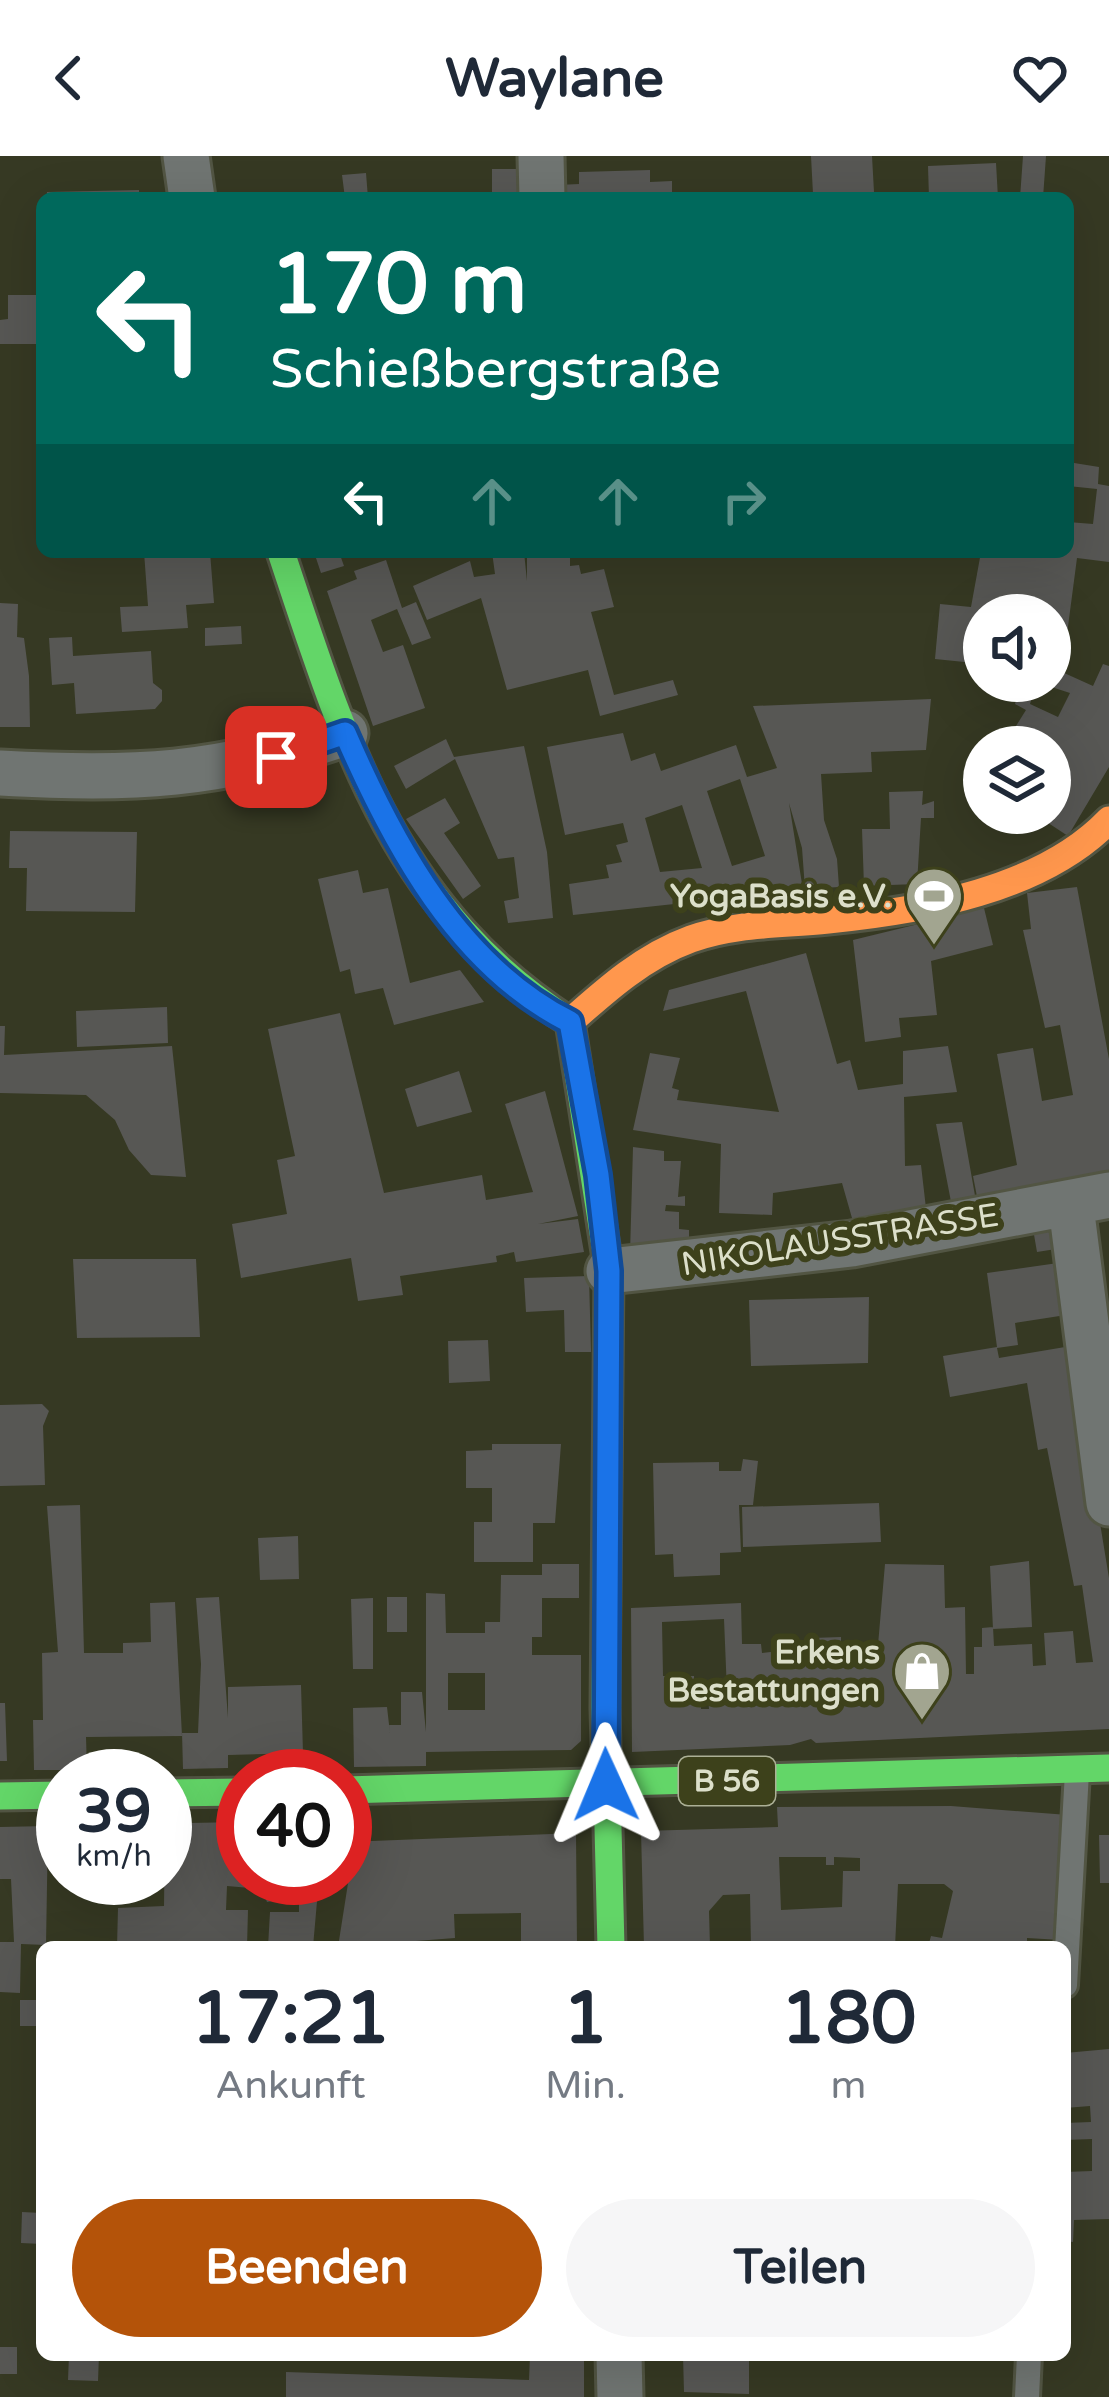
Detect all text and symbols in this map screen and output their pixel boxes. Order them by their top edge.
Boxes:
icon: back [36,45,102,111]
icon: heart [1007,45,1073,111]
text: Waylane [445,46,664,111]
text: 170 m [270,235,527,336]
icon: left [72,240,228,396]
text: Schießbergstraße [270,337,721,402]
icon: left [333,468,399,534]
icon: ahead [459,468,525,534]
icon: ahead [585,468,651,534]
icon: right [711,468,777,534]
map controls [963,594,1071,834]
button: sound [963,594,1071,702]
pin [225,706,327,808]
icon: arrive [243,724,309,790]
button: layers [963,726,1071,834]
sports icon: YogaBasis e.V. [903,865,965,947]
place label: YogaBasis e.V. [670,877,892,916]
street label: NIKOLAUSSTRASSE [679,1196,1001,1284]
place label: Erkens Bestattungen [667,1633,880,1710]
shop icon: Erkens Bestattungen [891,1640,953,1722]
position arrow [543,1722,669,1848]
speed limit sign: 40 [216,1749,372,1905]
road number: B 56 [679,1757,775,1805]
text: 39 [76,1776,152,1848]
text: km/h [76,1838,152,1875]
text: 17:21 [191,1976,390,2063]
text: 1 [563,1976,608,2063]
text: 180 [781,1976,916,2063]
text: Ankunft [215,2062,366,2109]
text: Min. [545,2062,626,2109]
text: m [831,2062,866,2109]
button: Beenden [72,2199,542,2337]
button: Teilen [566,2199,1035,2337]

